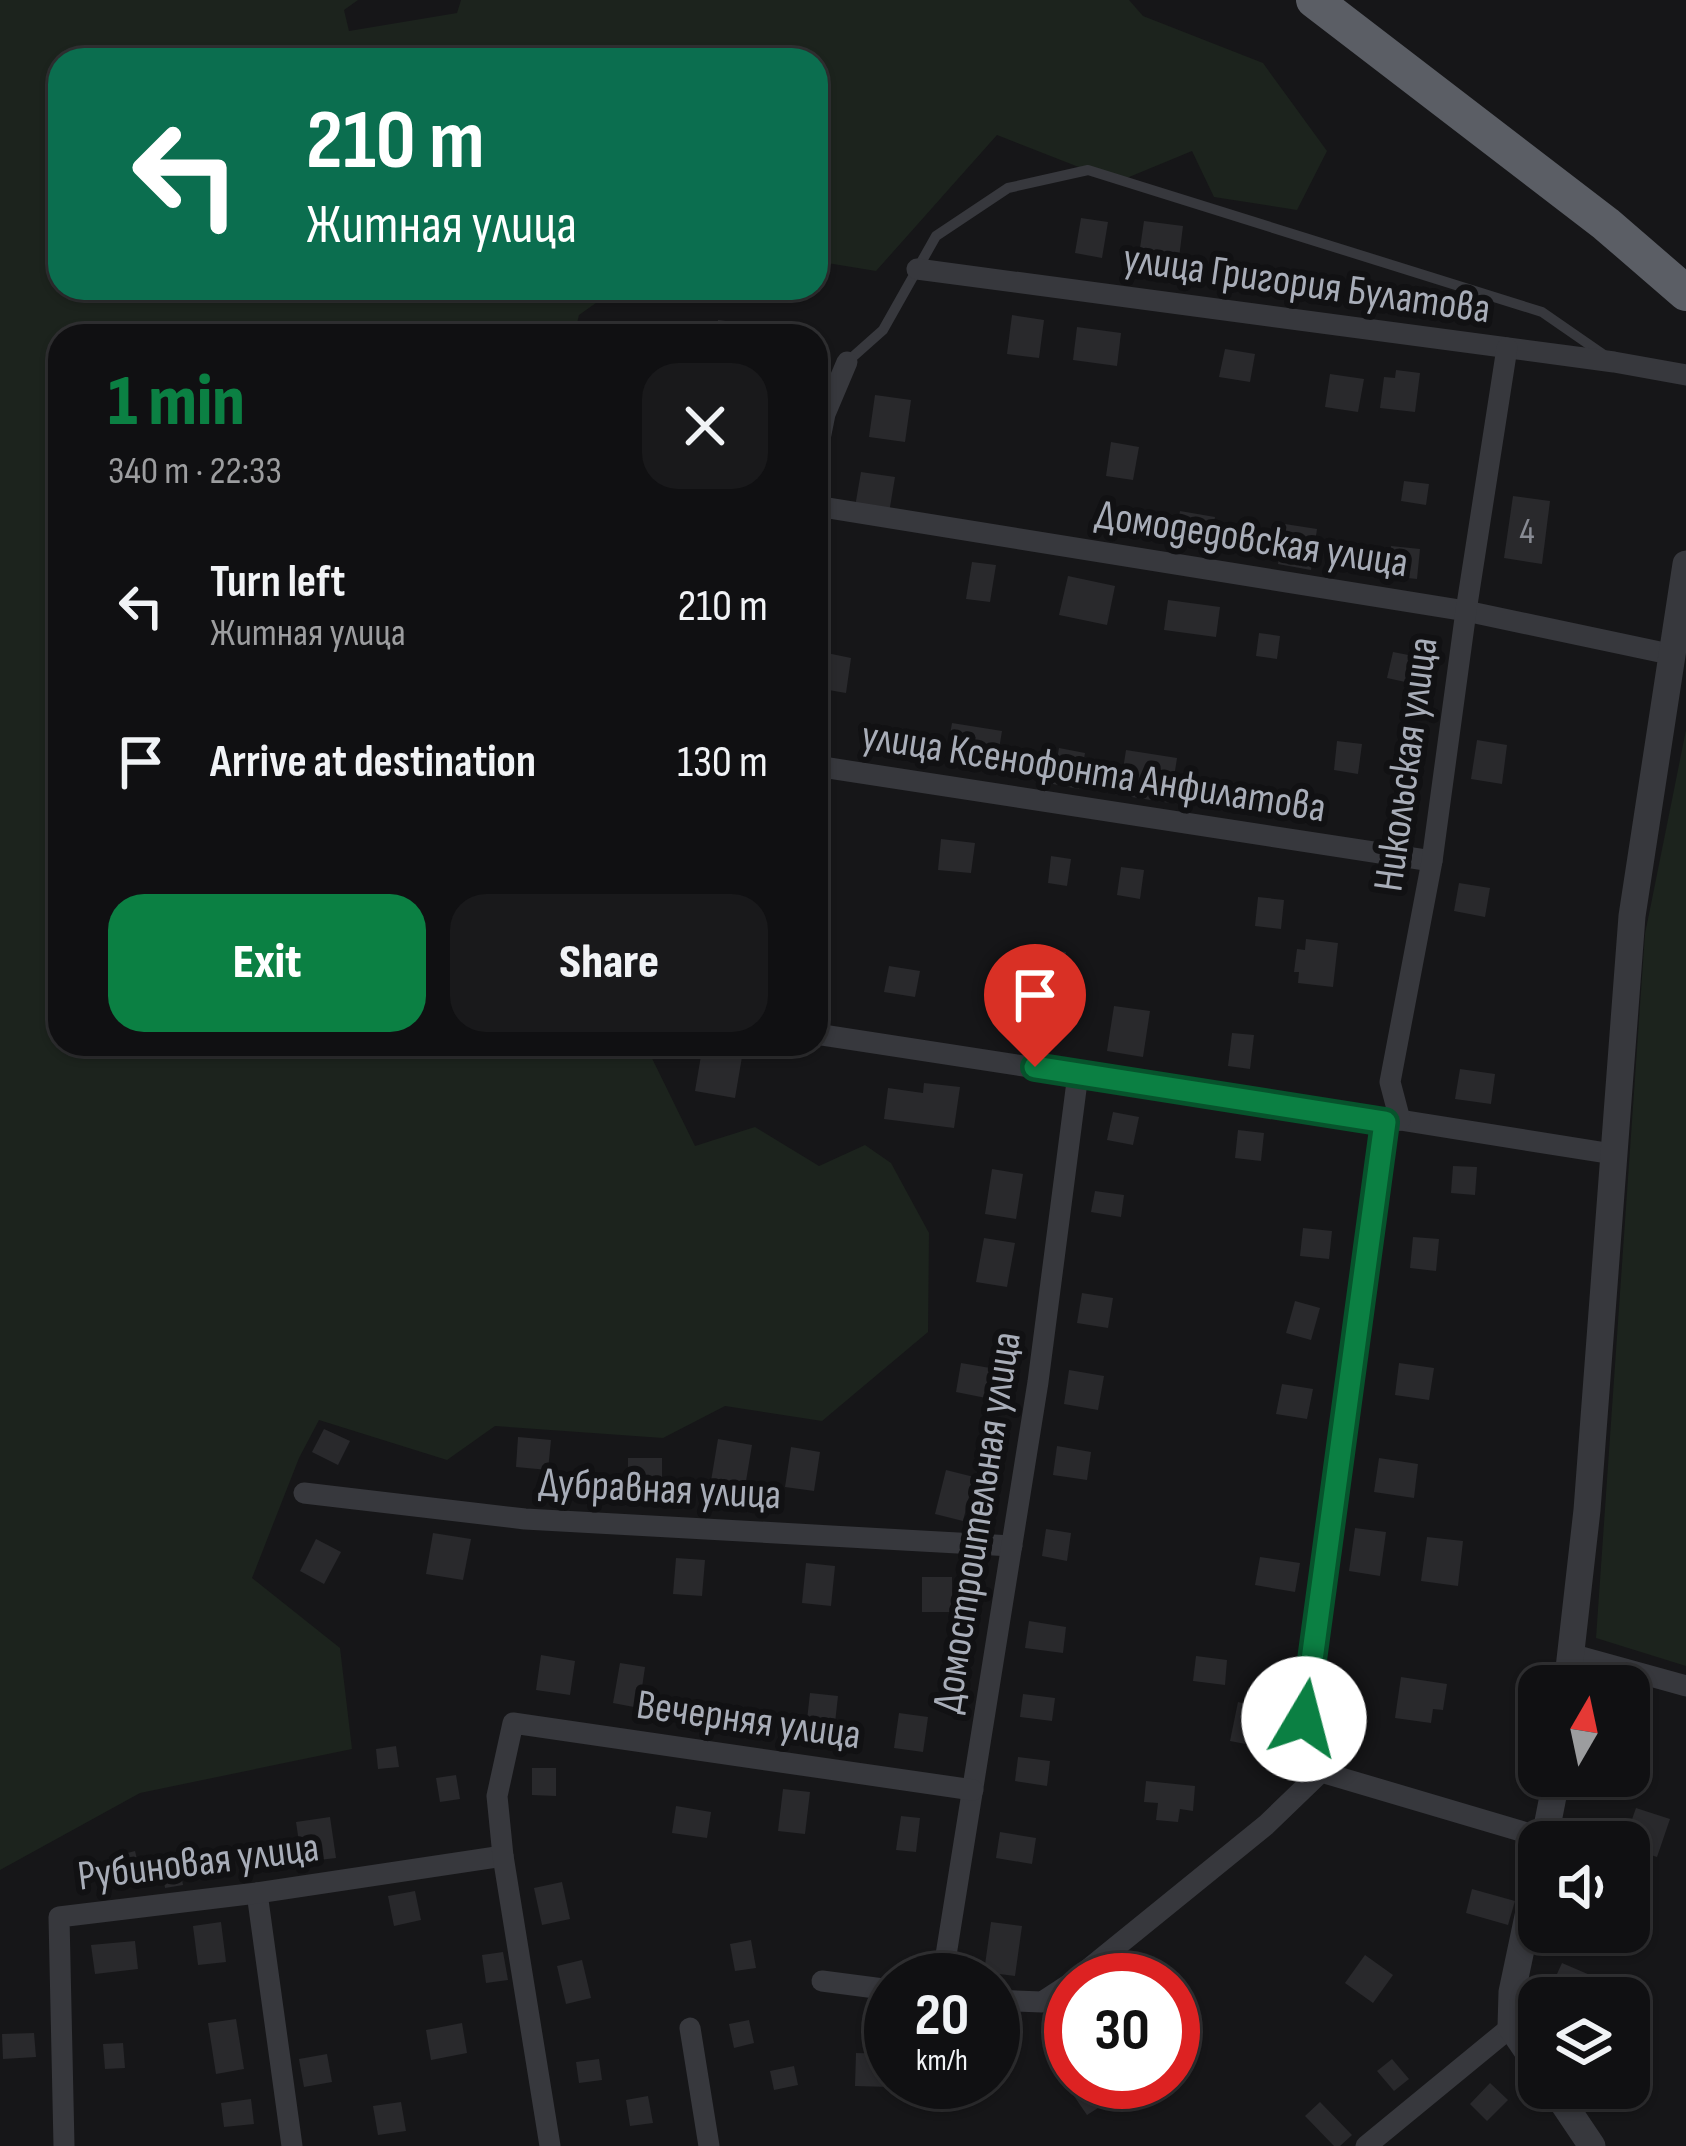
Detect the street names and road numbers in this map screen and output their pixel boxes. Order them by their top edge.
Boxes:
street label: улица Григория Булатова [1120,233,1493,335]
street label: Домодедовская улица [1092,490,1412,589]
street label: Никольская улица [1363,634,1450,895]
street label: улица Ксенофонта Анфилатова [858,711,1329,834]
street label: Домостроительная улица [922,1328,1033,1717]
street label: Дубравная улица [537,1458,783,1521]
street label: Вечерняя улица [633,1680,864,1761]
street label: Рубиновая улица [75,1822,322,1903]

